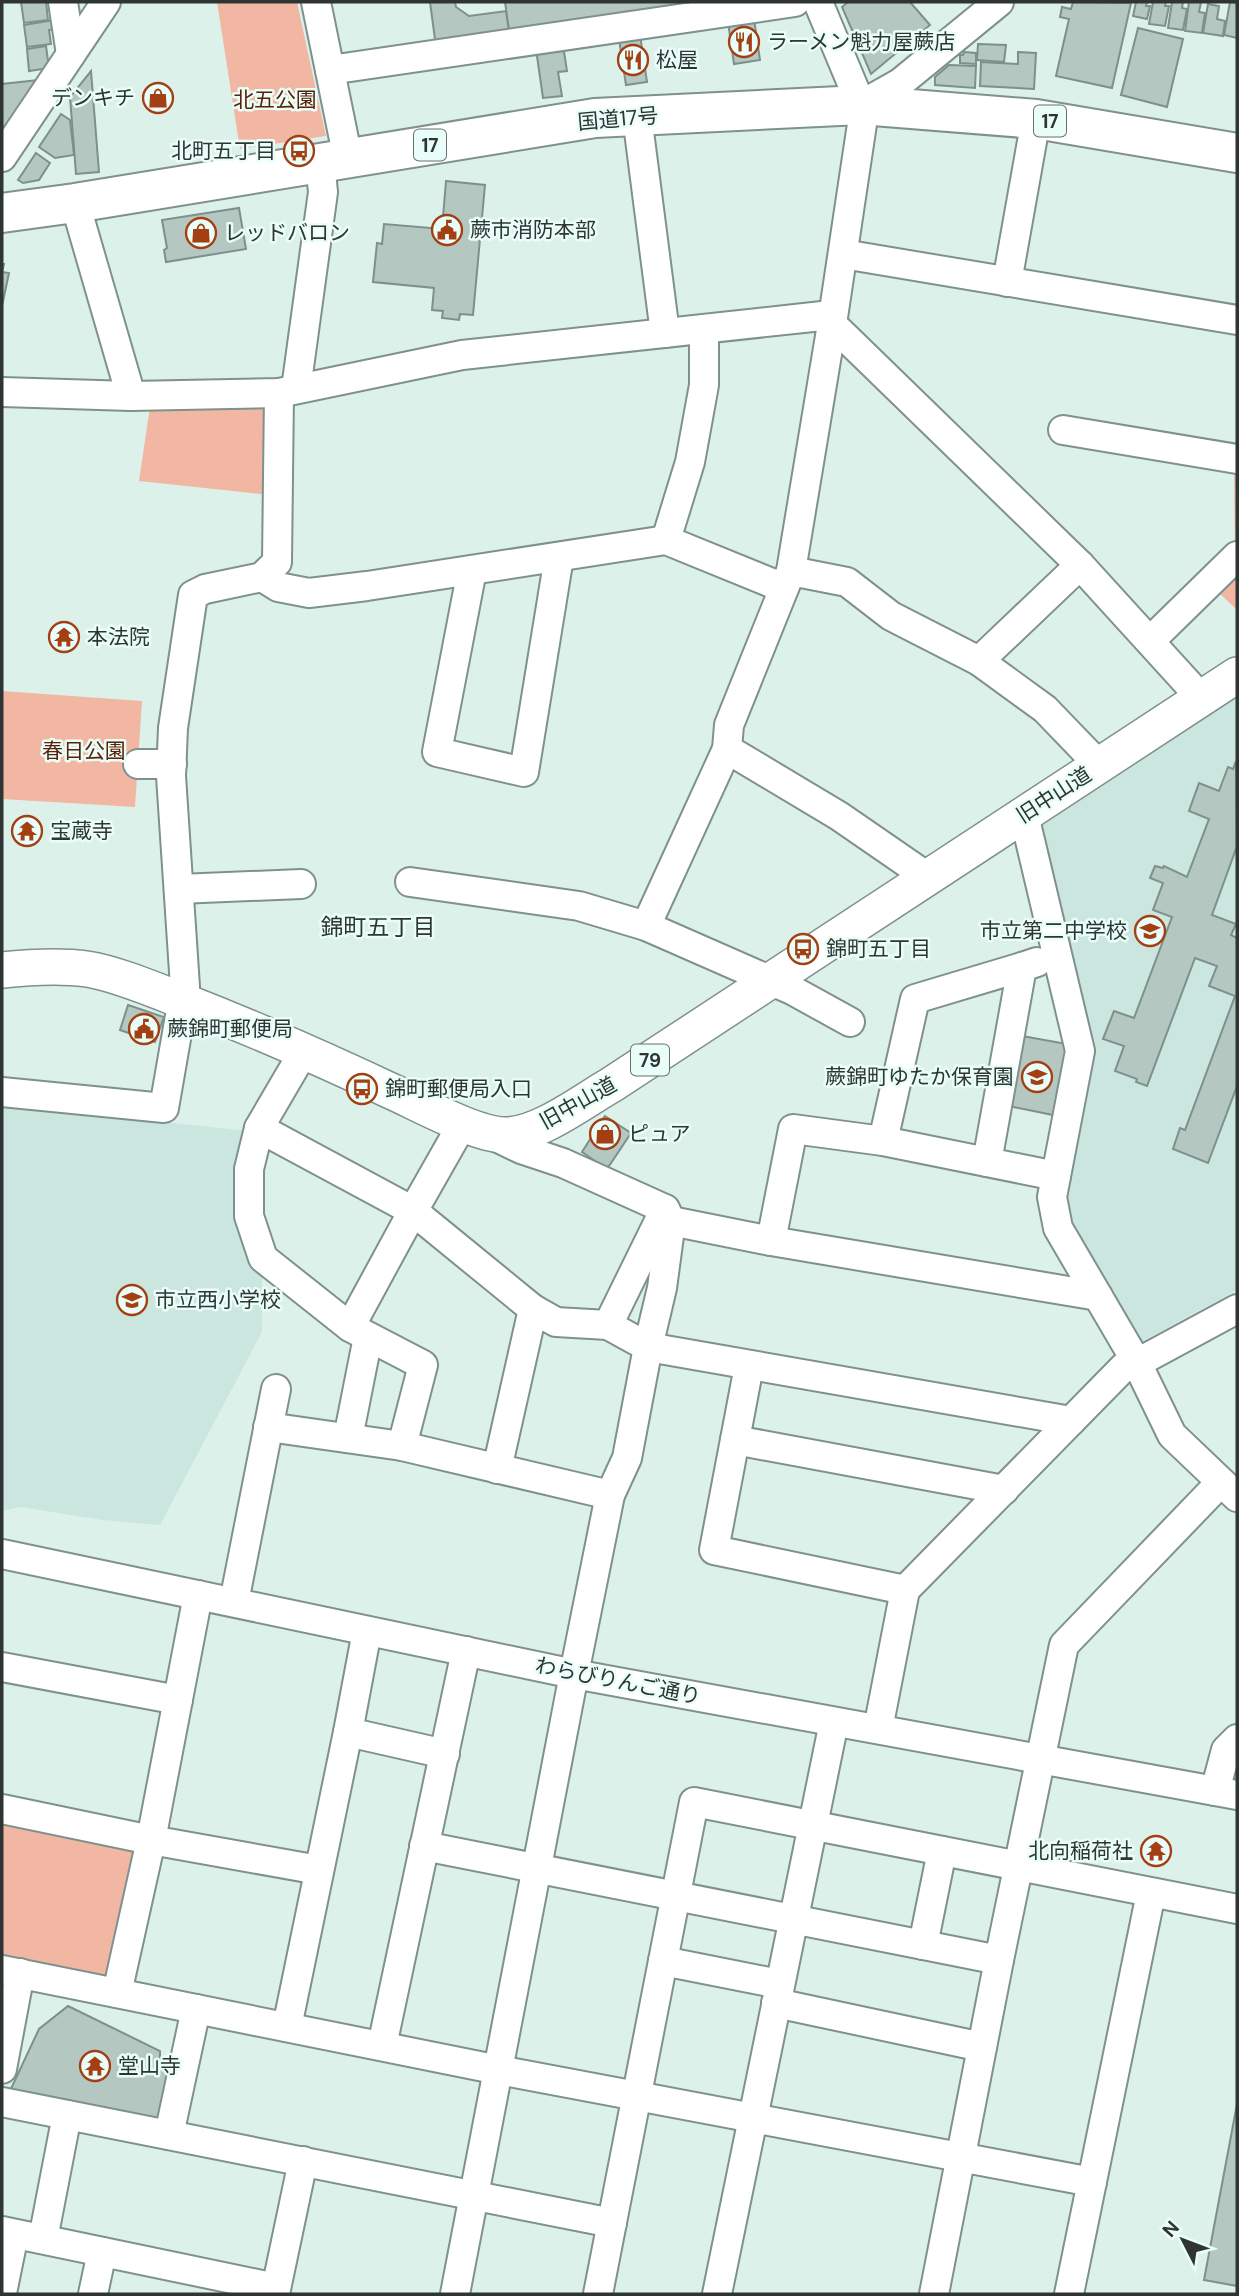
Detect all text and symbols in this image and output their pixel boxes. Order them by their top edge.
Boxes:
restaurant icon: ラーメン魁力屋蕨店 [727,25,761,59]
place label: ラーメン魁力屋蕨店 [767,28,955,56]
restaurant icon: 松屋 [616,43,650,77]
place label: 松屋 [656,46,698,74]
shop icon: デンキチ [141,81,175,115]
place label: デンキチ [51,84,135,112]
park label: 北五公園 [233,86,317,114]
street label: 国道17号 [577,102,659,136]
road number: 17 [1034,105,1066,136]
road number: 17 [414,130,446,160]
bus stop icon: 北町五丁目 [282,134,316,168]
place label: 北町五丁目 [171,137,276,165]
public building icon: 蕨市消防本部 [430,213,464,247]
shop icon: レッドバロン [184,216,218,250]
place label: 蕨市消防本部 [470,216,596,244]
place label: レッドバロン [224,219,350,247]
temple icon: 本法院 [47,620,81,654]
place label: 本法院 [87,623,150,651]
park label: 春日公園 [42,737,126,765]
street label: 旧中山道 [1011,760,1097,830]
temple icon: 宝蔵寺 [10,814,44,848]
place label: 宝蔵寺 [50,817,113,845]
district label: 錦町五丁目 [321,912,436,942]
school or university icon: 市立第二中学校 [1133,914,1167,948]
place label: 市立第二中学校 [980,917,1127,945]
bus stop icon: 錦町五丁目 [786,932,820,966]
place label: 錦町五丁目 [826,935,931,963]
public building icon: 蕨錦町郵便局 [127,1012,161,1046]
place label: 蕨錦町郵便局 [167,1015,293,1043]
road number: 79 [631,1044,669,1076]
school or university icon: 蕨錦町ゆたか保育園 [1020,1060,1054,1094]
place label: 蕨錦町ゆたか保育園 [825,1063,1014,1091]
street label: 旧中山道 [534,1070,622,1136]
bus stop icon: 錦町郵便局入口 [345,1072,379,1106]
place label: 錦町郵便局入口 [385,1075,532,1103]
shop icon: ピュア [588,1117,622,1151]
place label: ピュア [628,1120,691,1148]
school or university icon: 市立西小学校 [115,1283,149,1317]
place label: 市立西小学校 [155,1286,281,1314]
street label: わらびりんご通り [533,1651,703,1711]
temple icon: 北向稲荷社 [1139,1834,1173,1868]
place label: 北向稲荷社 [1028,1837,1133,1865]
temple icon: 堂山寺 [78,2049,112,2083]
place label: 堂山寺 [118,2052,181,2080]
north arrow [1148,2205,1218,2275]
text: N [1157,2215,1185,2242]

